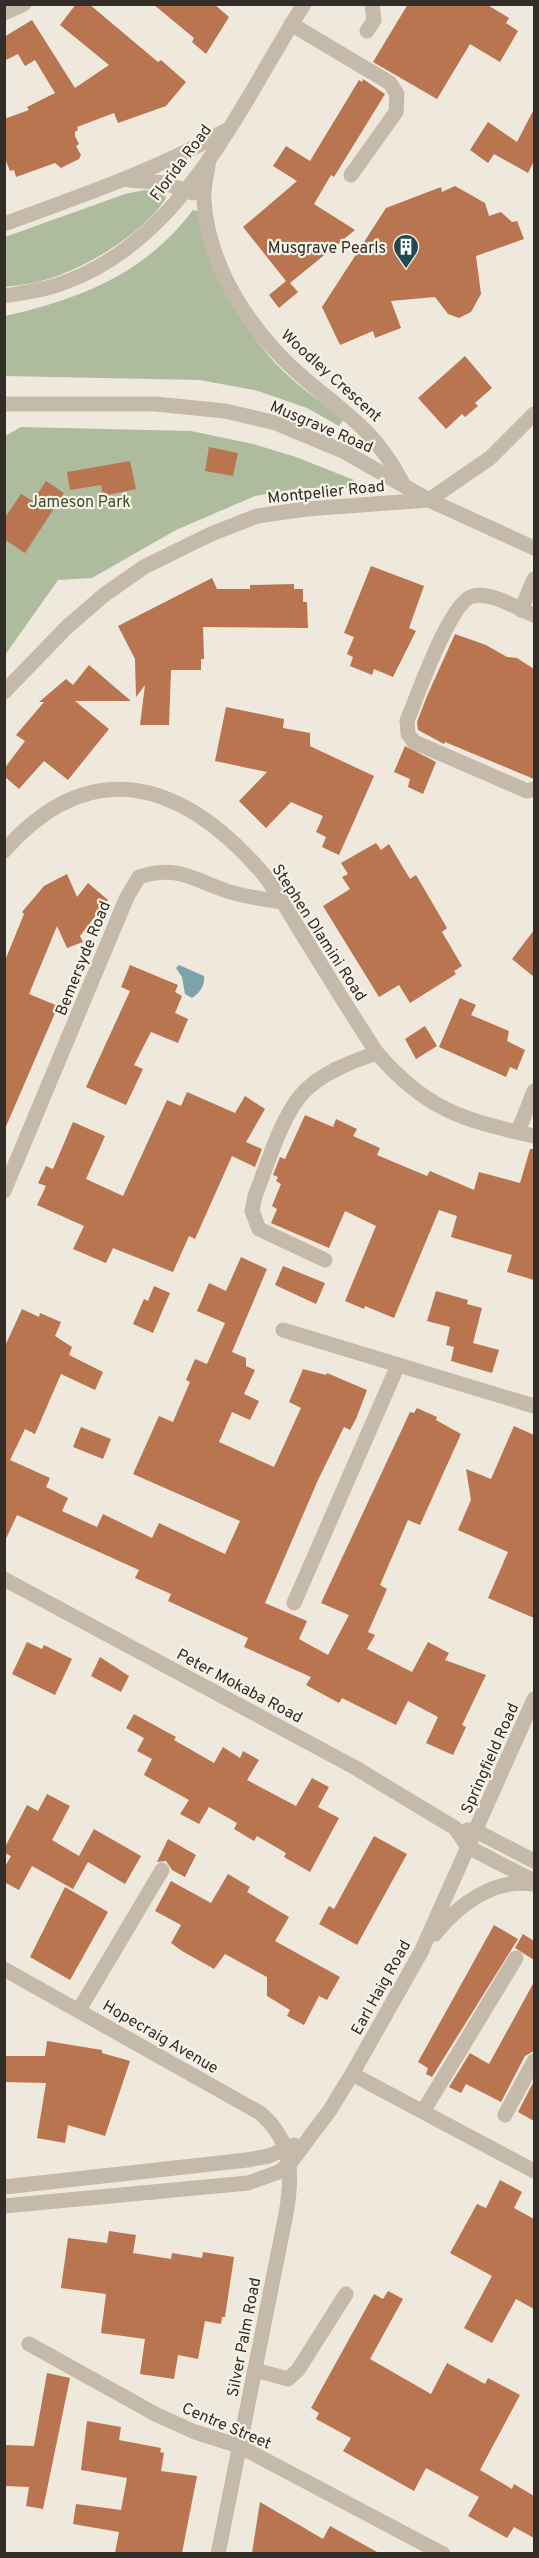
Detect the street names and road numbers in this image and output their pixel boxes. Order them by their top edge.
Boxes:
street label: Florida Road [146,121,217,205]
street label: Woodley Crescent [276,326,385,427]
street label: Musgrave Road [267,397,376,459]
street label: Montpelier Road [267,477,386,509]
street label: Stephen Dlamini Road [267,861,370,1005]
street label: Bemersyde Road [52,898,116,1019]
street label: Peter Mokaba Road [173,1645,306,1728]
street label: Springfield Road [457,1700,524,1817]
street label: Earl Haig Road [347,1937,416,2039]
street label: Hopecraig Avenue [99,1996,221,2079]
street label: Silver Palm Road [224,2276,266,2399]
street label: Centre Street [178,2399,274,2455]

